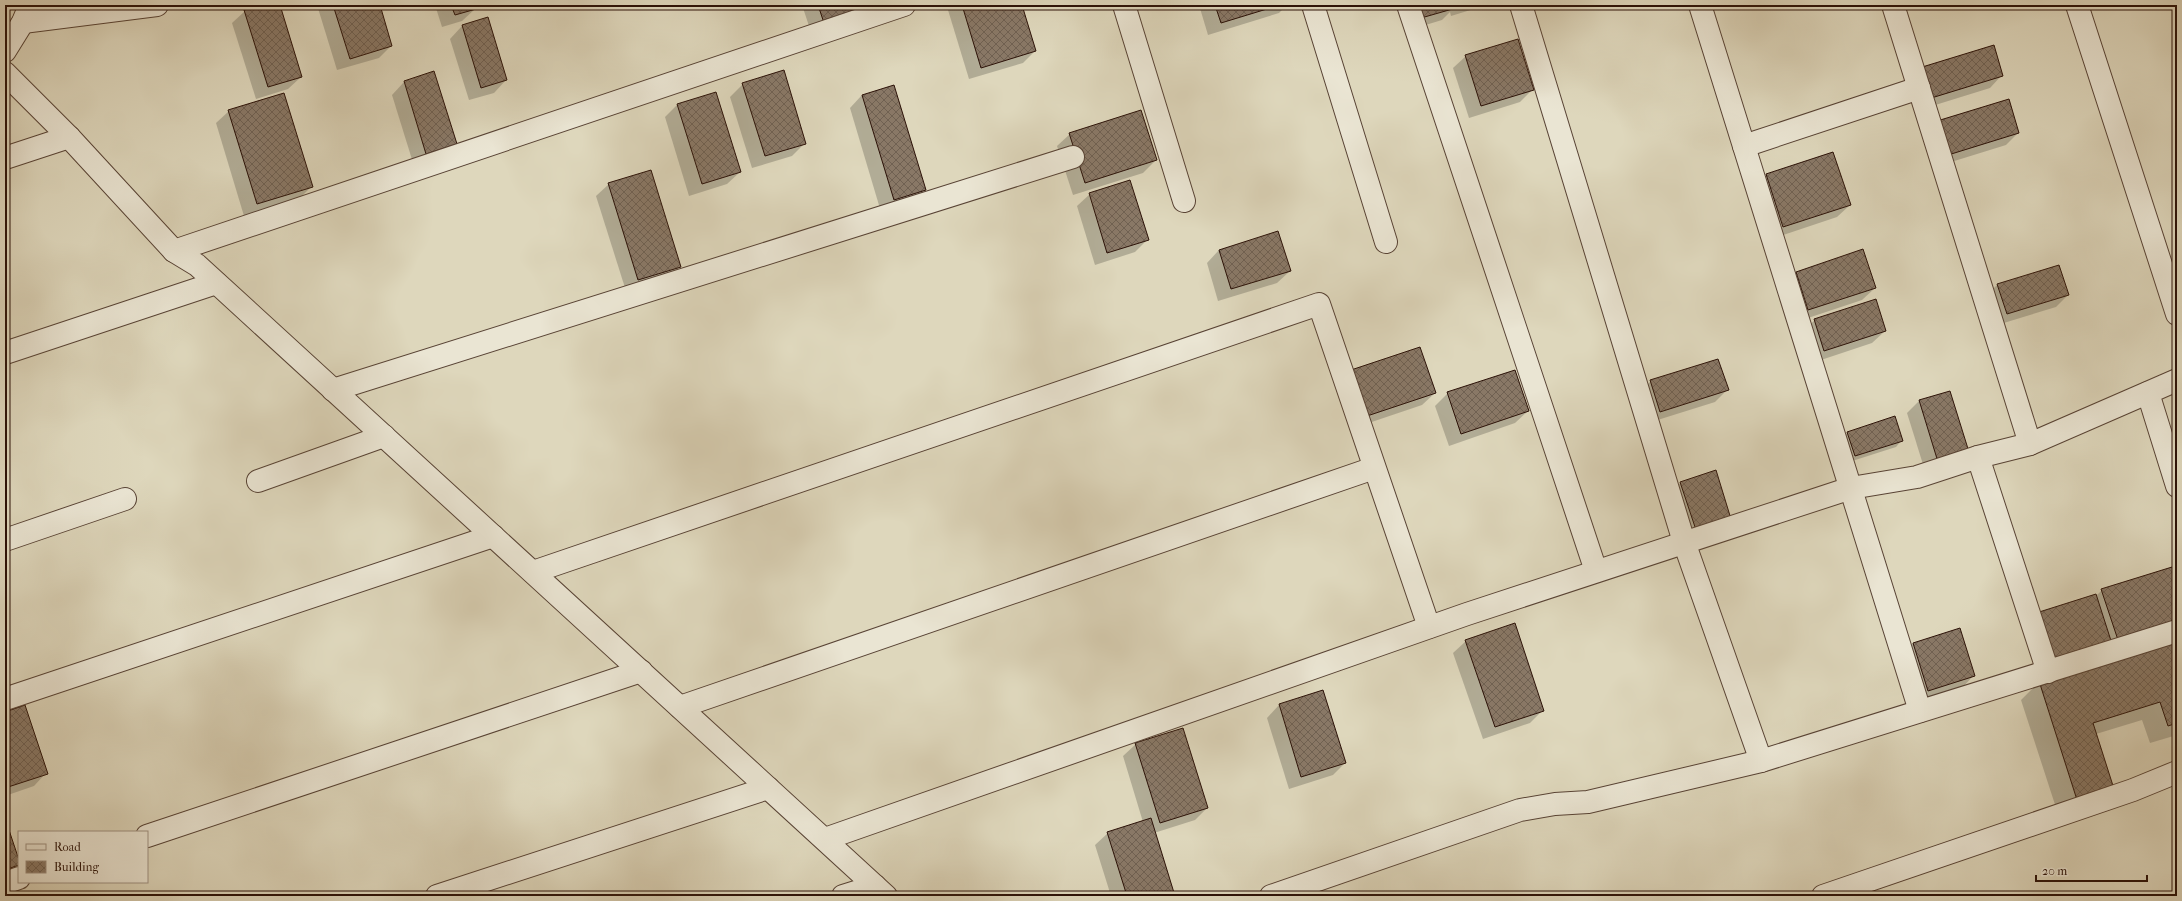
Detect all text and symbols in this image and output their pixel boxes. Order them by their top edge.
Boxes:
legend [18,831,148,883]
text: Road [54,840,81,854]
scale bar [2036,857,2147,883]
text: Building [54,860,99,874]
text: 20 m [2042,864,2067,878]

